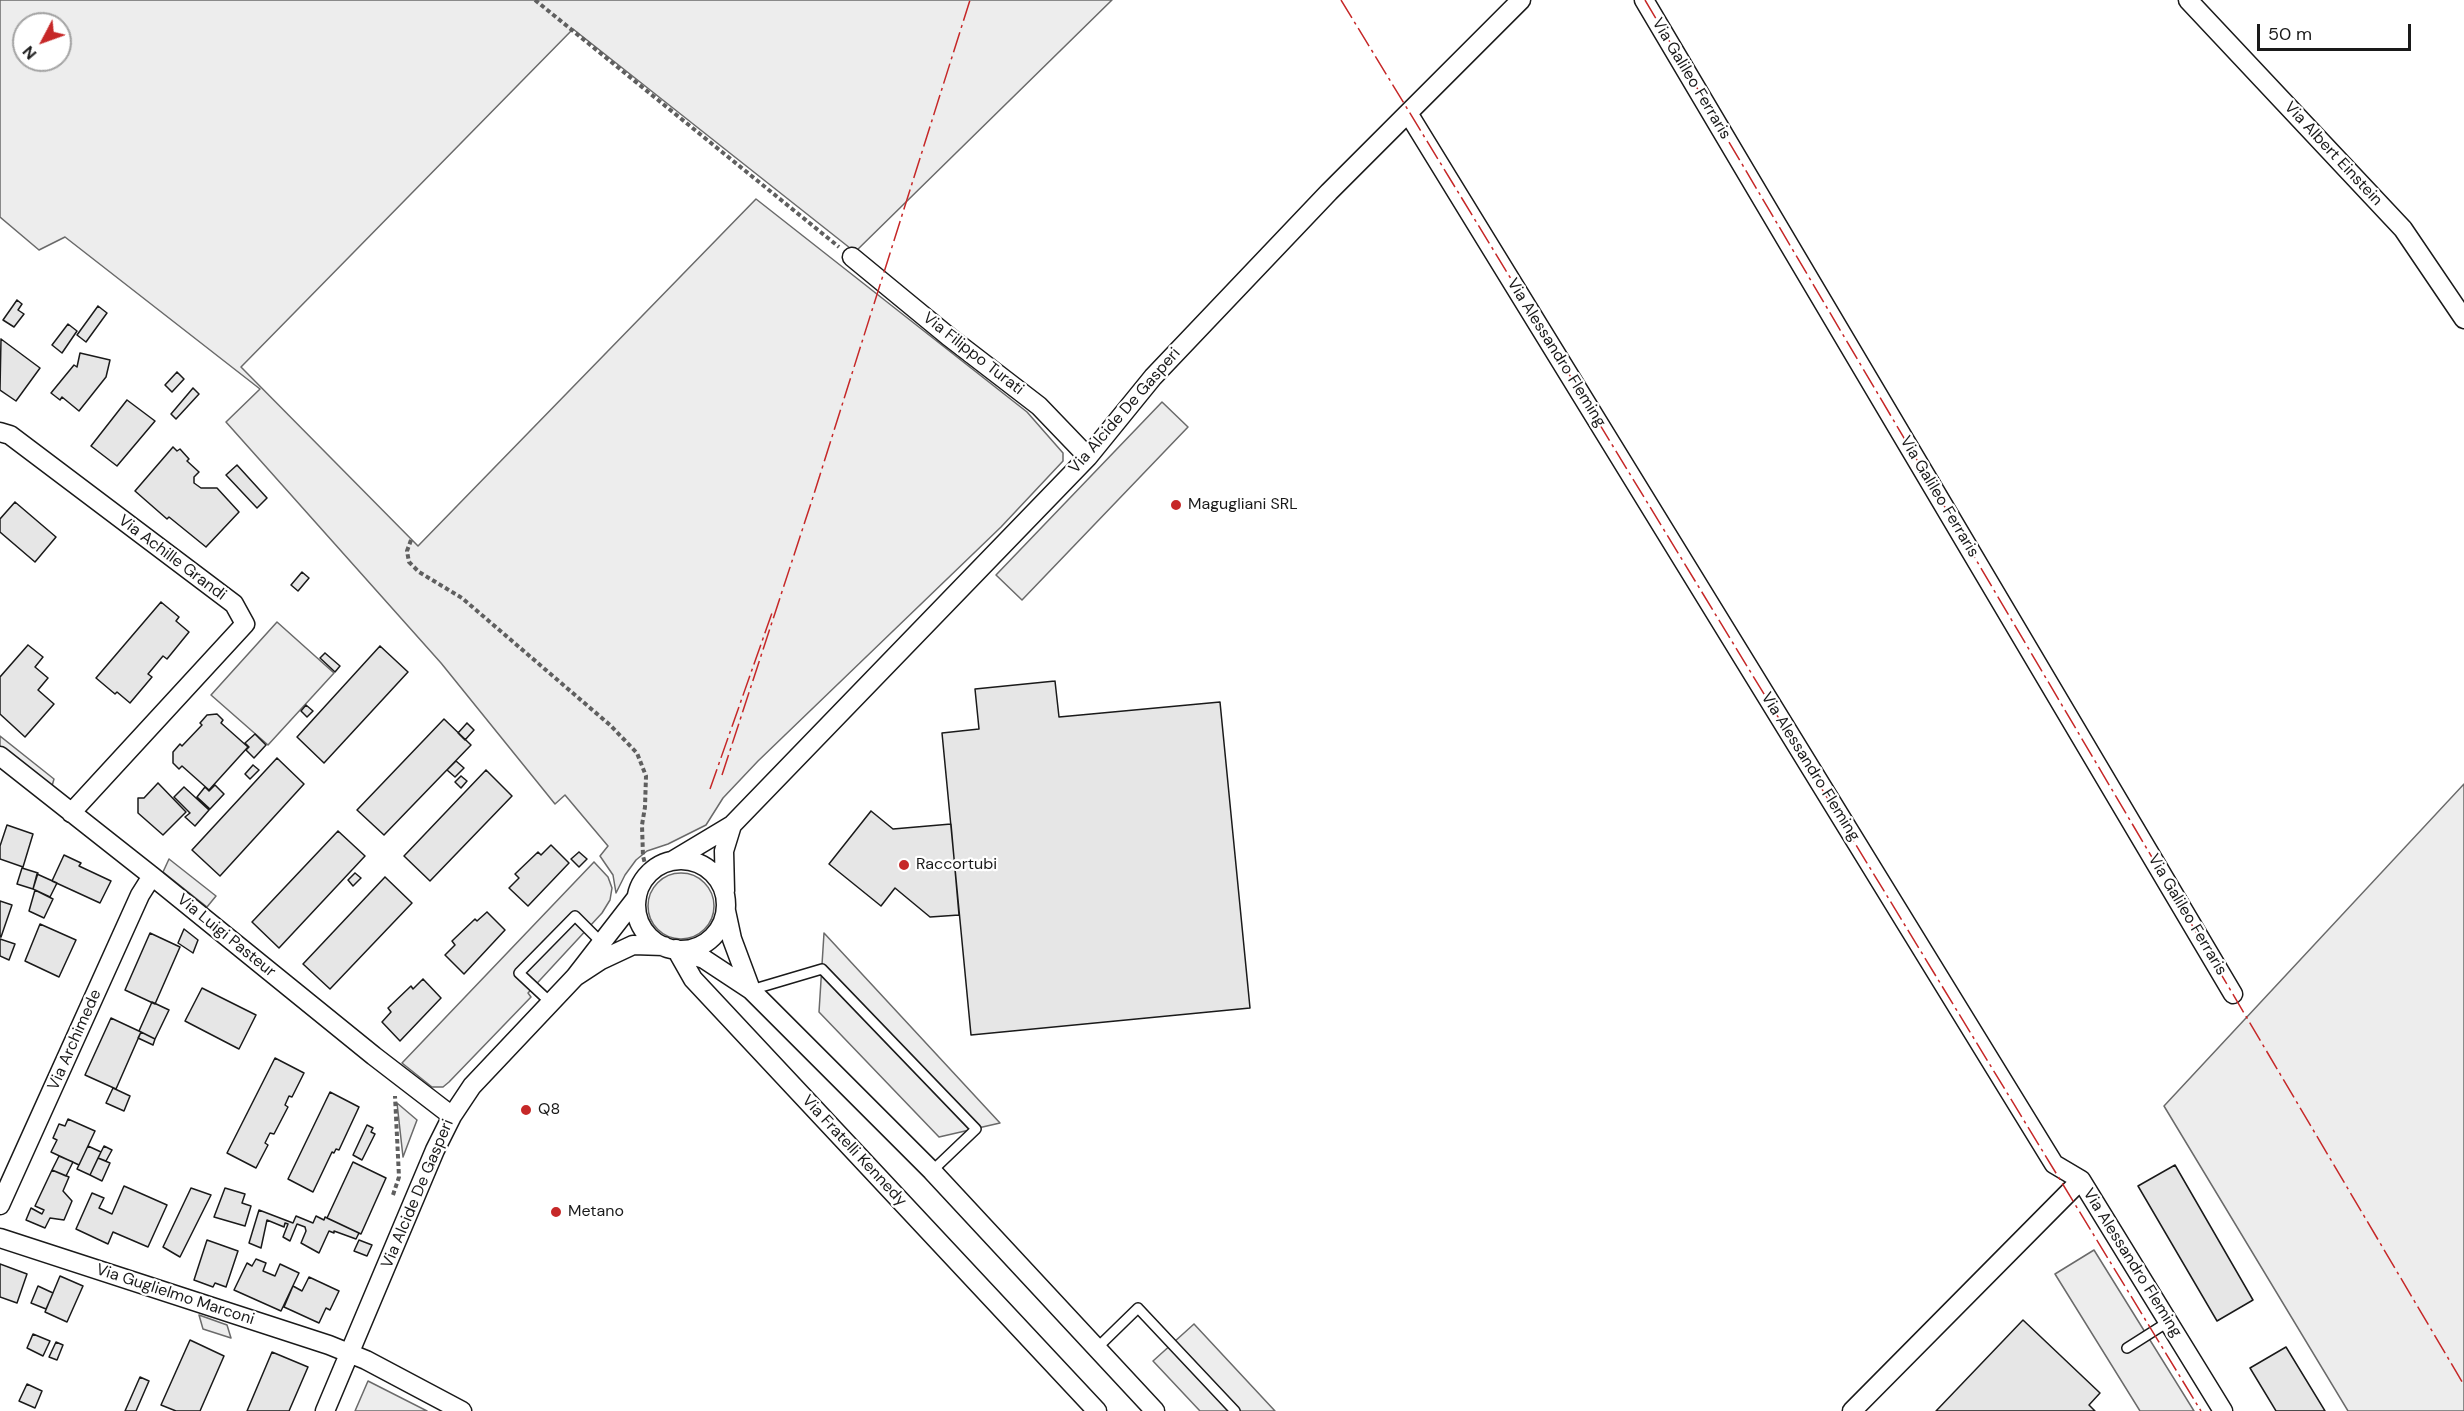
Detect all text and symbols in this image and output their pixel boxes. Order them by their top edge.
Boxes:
north arrow [12,12,72,72]
scale bar [2260,12,2414,50]
street label: Via Galileo Ferraris [1647,15,1735,143]
text: 50 m [2268,22,2312,46]
text: N [18,42,41,64]
street label: Via Albert Einstein [2280,98,2386,210]
street label: Via Alessandro Fleming [1502,275,1610,431]
street label: Via Filippo Turati [919,309,1027,399]
street label: Via Alcide De Gasperi [1065,344,1185,478]
street label: Via Galileo Ferraris [1895,433,1983,561]
place label: Magugliani SRL [1188,495,1298,515]
marker: Magugliani SRL [1169,498,1183,512]
street label: Via Achille Grandi [114,511,230,605]
street label: Via Alessandro Fleming [1756,689,1864,845]
street label: Via Galileo Ferraris [2143,851,2231,979]
place label: Raccortubi [916,855,997,875]
marker: Raccortubi [897,858,911,872]
street label: Via Luigi Pasteur [173,890,279,982]
street label: Via Archimede [44,987,106,1093]
street label: Via Fratelli Kennedy [797,1091,911,1211]
place label: Q8 [538,1100,560,1120]
marker: Q8 [519,1103,533,1117]
street label: Via Alcide De Gasperi [378,1117,458,1271]
street label: Via Alessandro Fleming [2078,1185,2186,1341]
place label: Metano [568,1202,624,1222]
marker: Metano [549,1205,563,1219]
street label: Via Guglielmo Marconi [93,1260,257,1330]

